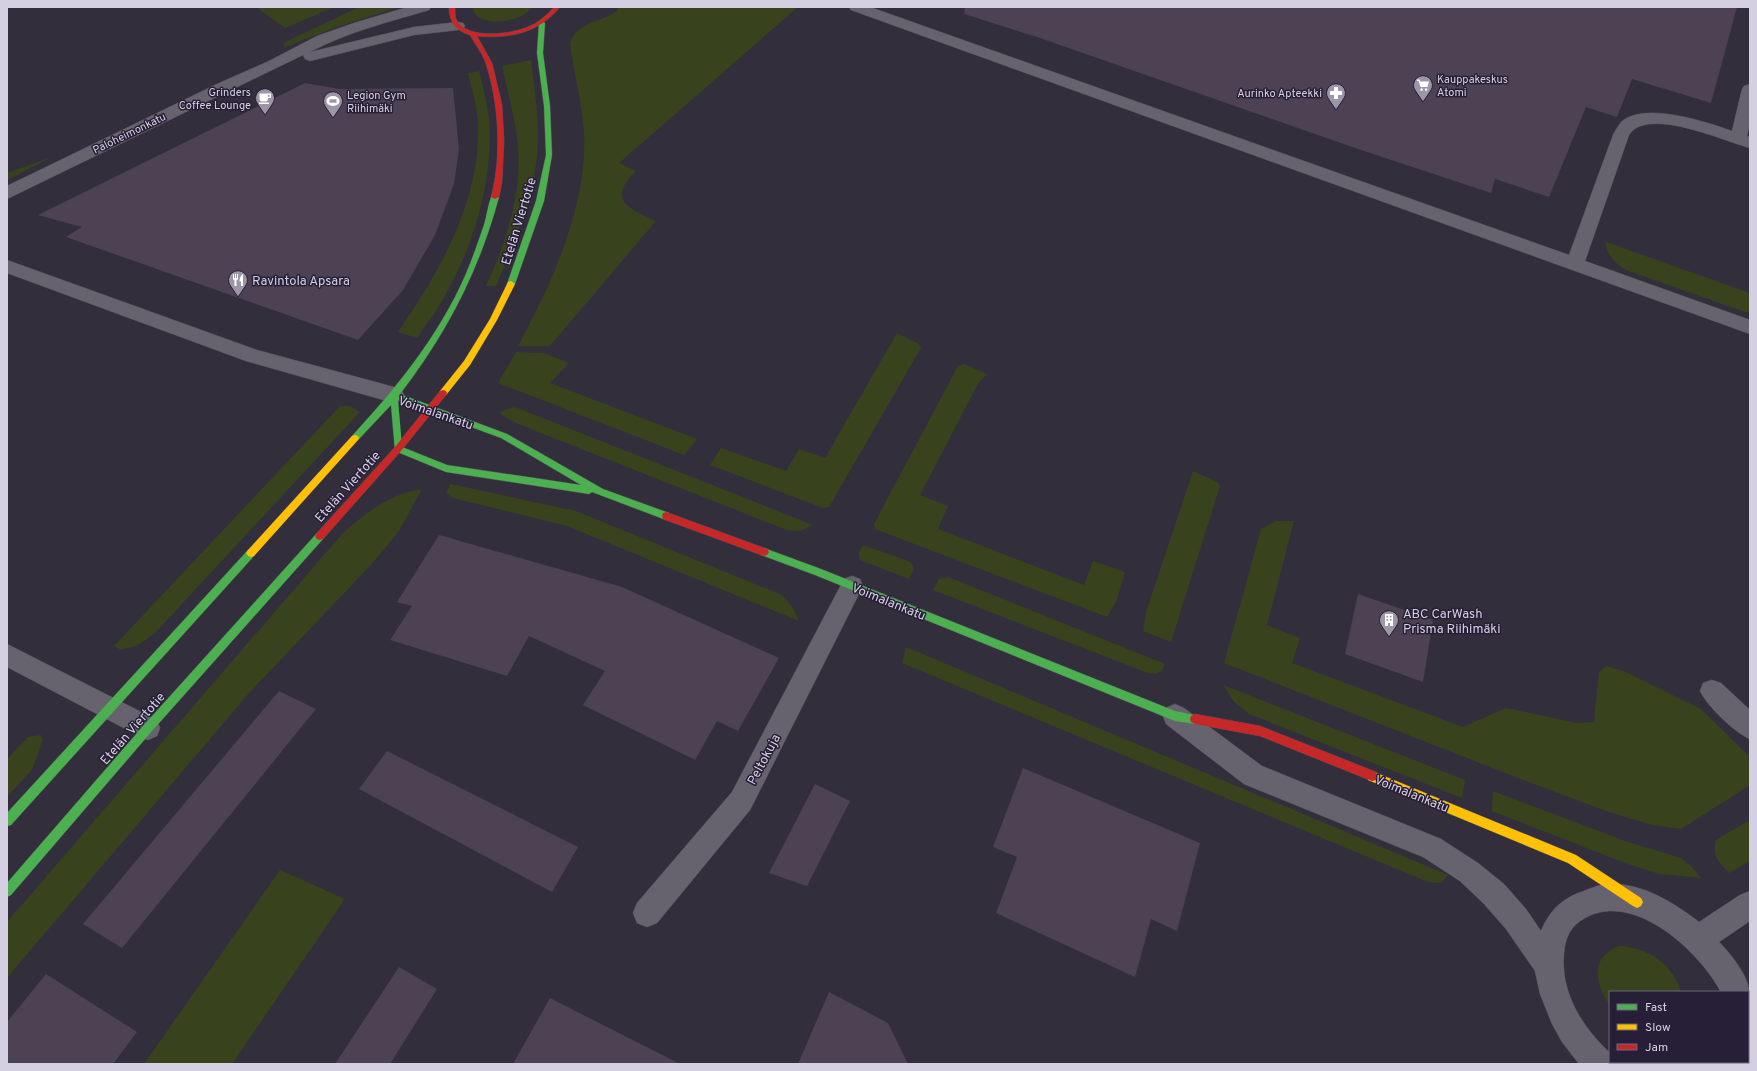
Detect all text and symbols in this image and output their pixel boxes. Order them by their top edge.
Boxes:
place label: Kauppakeskus Atomi [1437,73,1508,100]
supermarket icon: Kauppakeskus Atomi [1412,74,1434,102]
pharmacy icon: Aurinko Apteekki [1325,82,1347,110]
place label: Grinders Coffee Lounge [179,86,251,113]
cafe icon: Grinders Coffee Lounge [254,87,276,115]
place label: Aurinko Apteekki [1237,87,1322,101]
place label: Legion Gym Riihimäki [347,89,406,116]
sports icon: Legion Gym Riihimäki [322,90,344,118]
street label: Paloheimonkatu [91,110,168,158]
street label: Etelän Viertotie [499,176,541,267]
restaurant icon: Ravintola Apsara [227,269,249,297]
place label: Ravintola Apsara [252,274,350,290]
street label: Voimalankatu [396,394,475,434]
street label: Etelän Viertotie [312,448,385,526]
street label: Voimalankatu [849,581,928,625]
place label: ABC CarWash Prisma Riihimäki [1403,607,1500,638]
building icon: ABC CarWash Prisma Riihimäki [1378,609,1400,637]
street label: Etelän Viertotie [98,690,169,769]
street label: Peltokuja [745,732,785,788]
street label: Voimalankatu [1372,773,1451,817]
legend [1609,991,1749,1063]
text: Fast [1645,1000,1667,1016]
text: Slow [1645,1020,1671,1036]
text: Jam [1645,1040,1668,1056]

